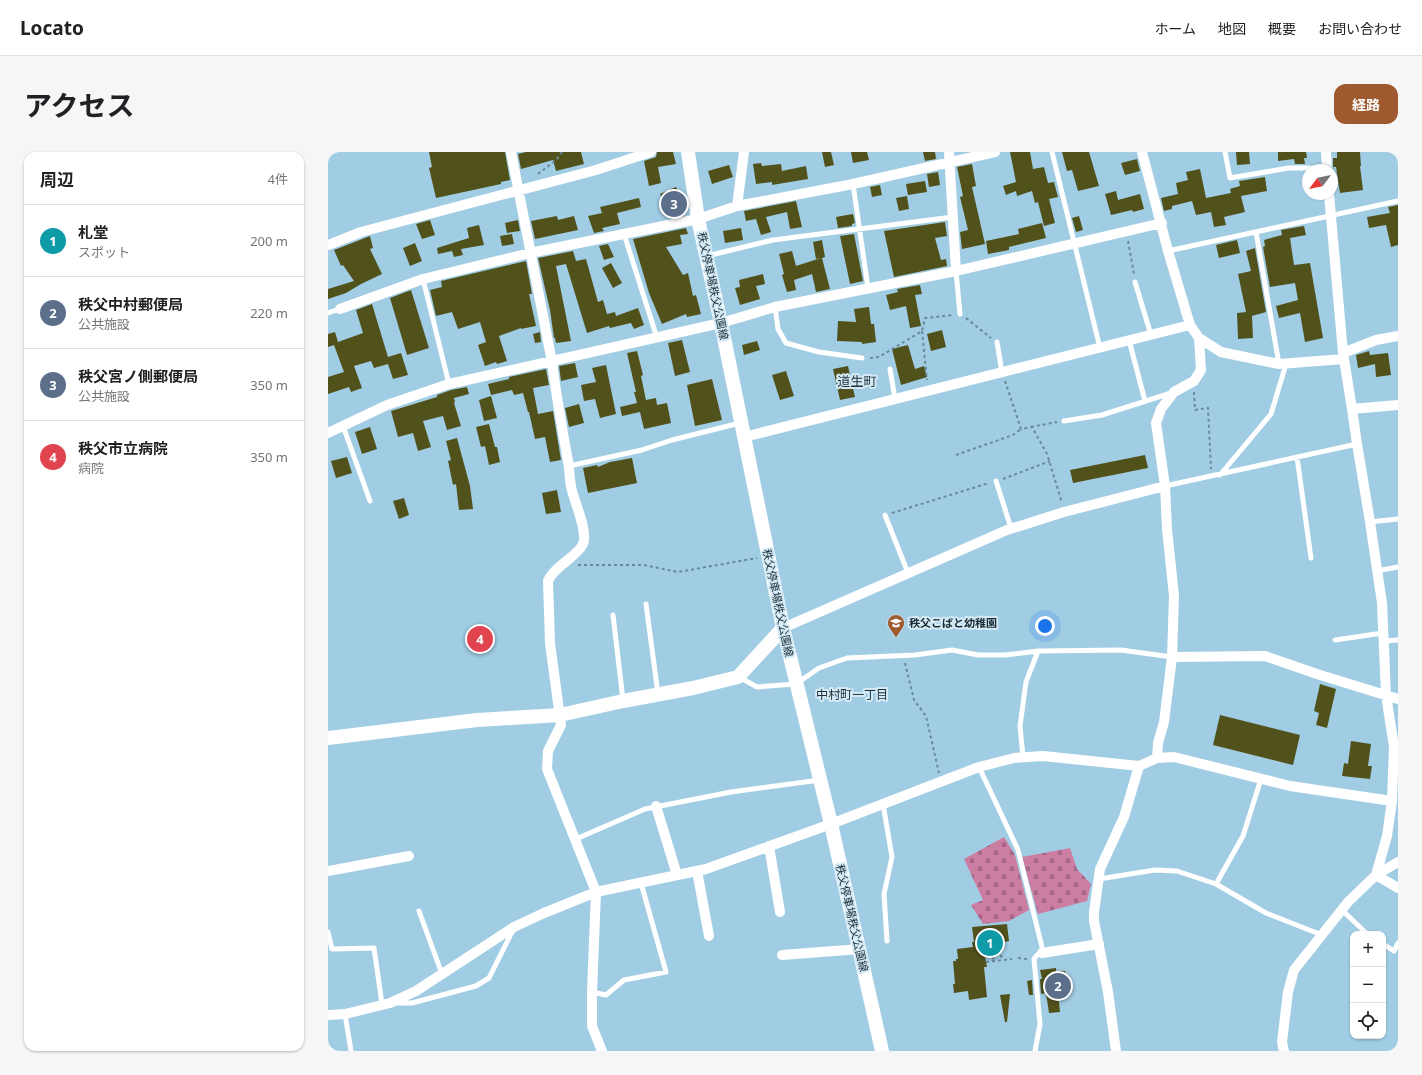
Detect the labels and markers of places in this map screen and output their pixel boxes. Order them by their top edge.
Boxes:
pin: 3 [661,189,687,219]
school or university icon: 秩父こばと幼稚園 [886,613,906,638]
place label: 秩父こばと幼稚園 [909,615,997,630]
pin: 4 [467,624,493,654]
pin: 1 [977,928,1003,958]
pin: 2 [1045,971,1071,1001]

